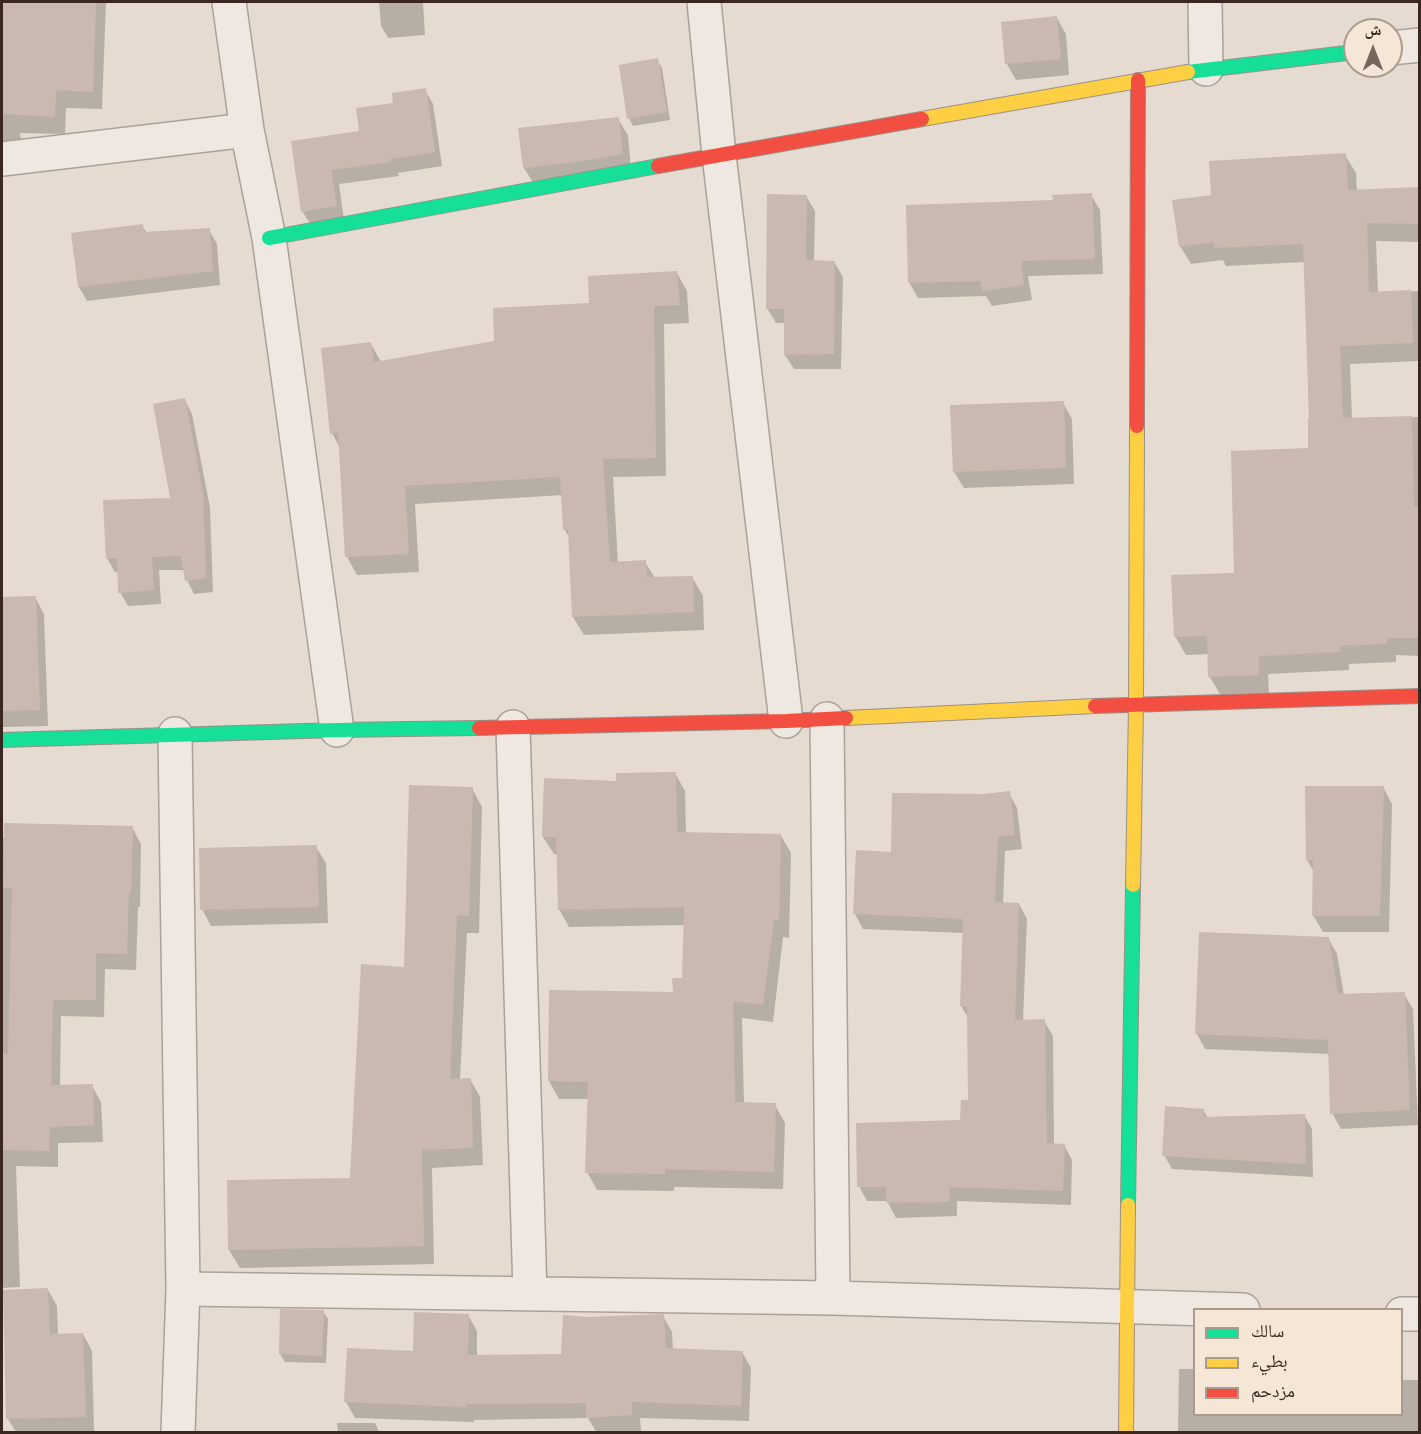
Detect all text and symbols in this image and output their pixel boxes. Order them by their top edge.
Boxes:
north arrow [1343,18,1403,78]
text: ش [1365,18,1381,45]
legend [1193,1308,1403,1416]
text: سالك [1251,1318,1284,1348]
text: بطيء [1251,1348,1288,1378]
text: مزدحم [1251,1378,1295,1408]

